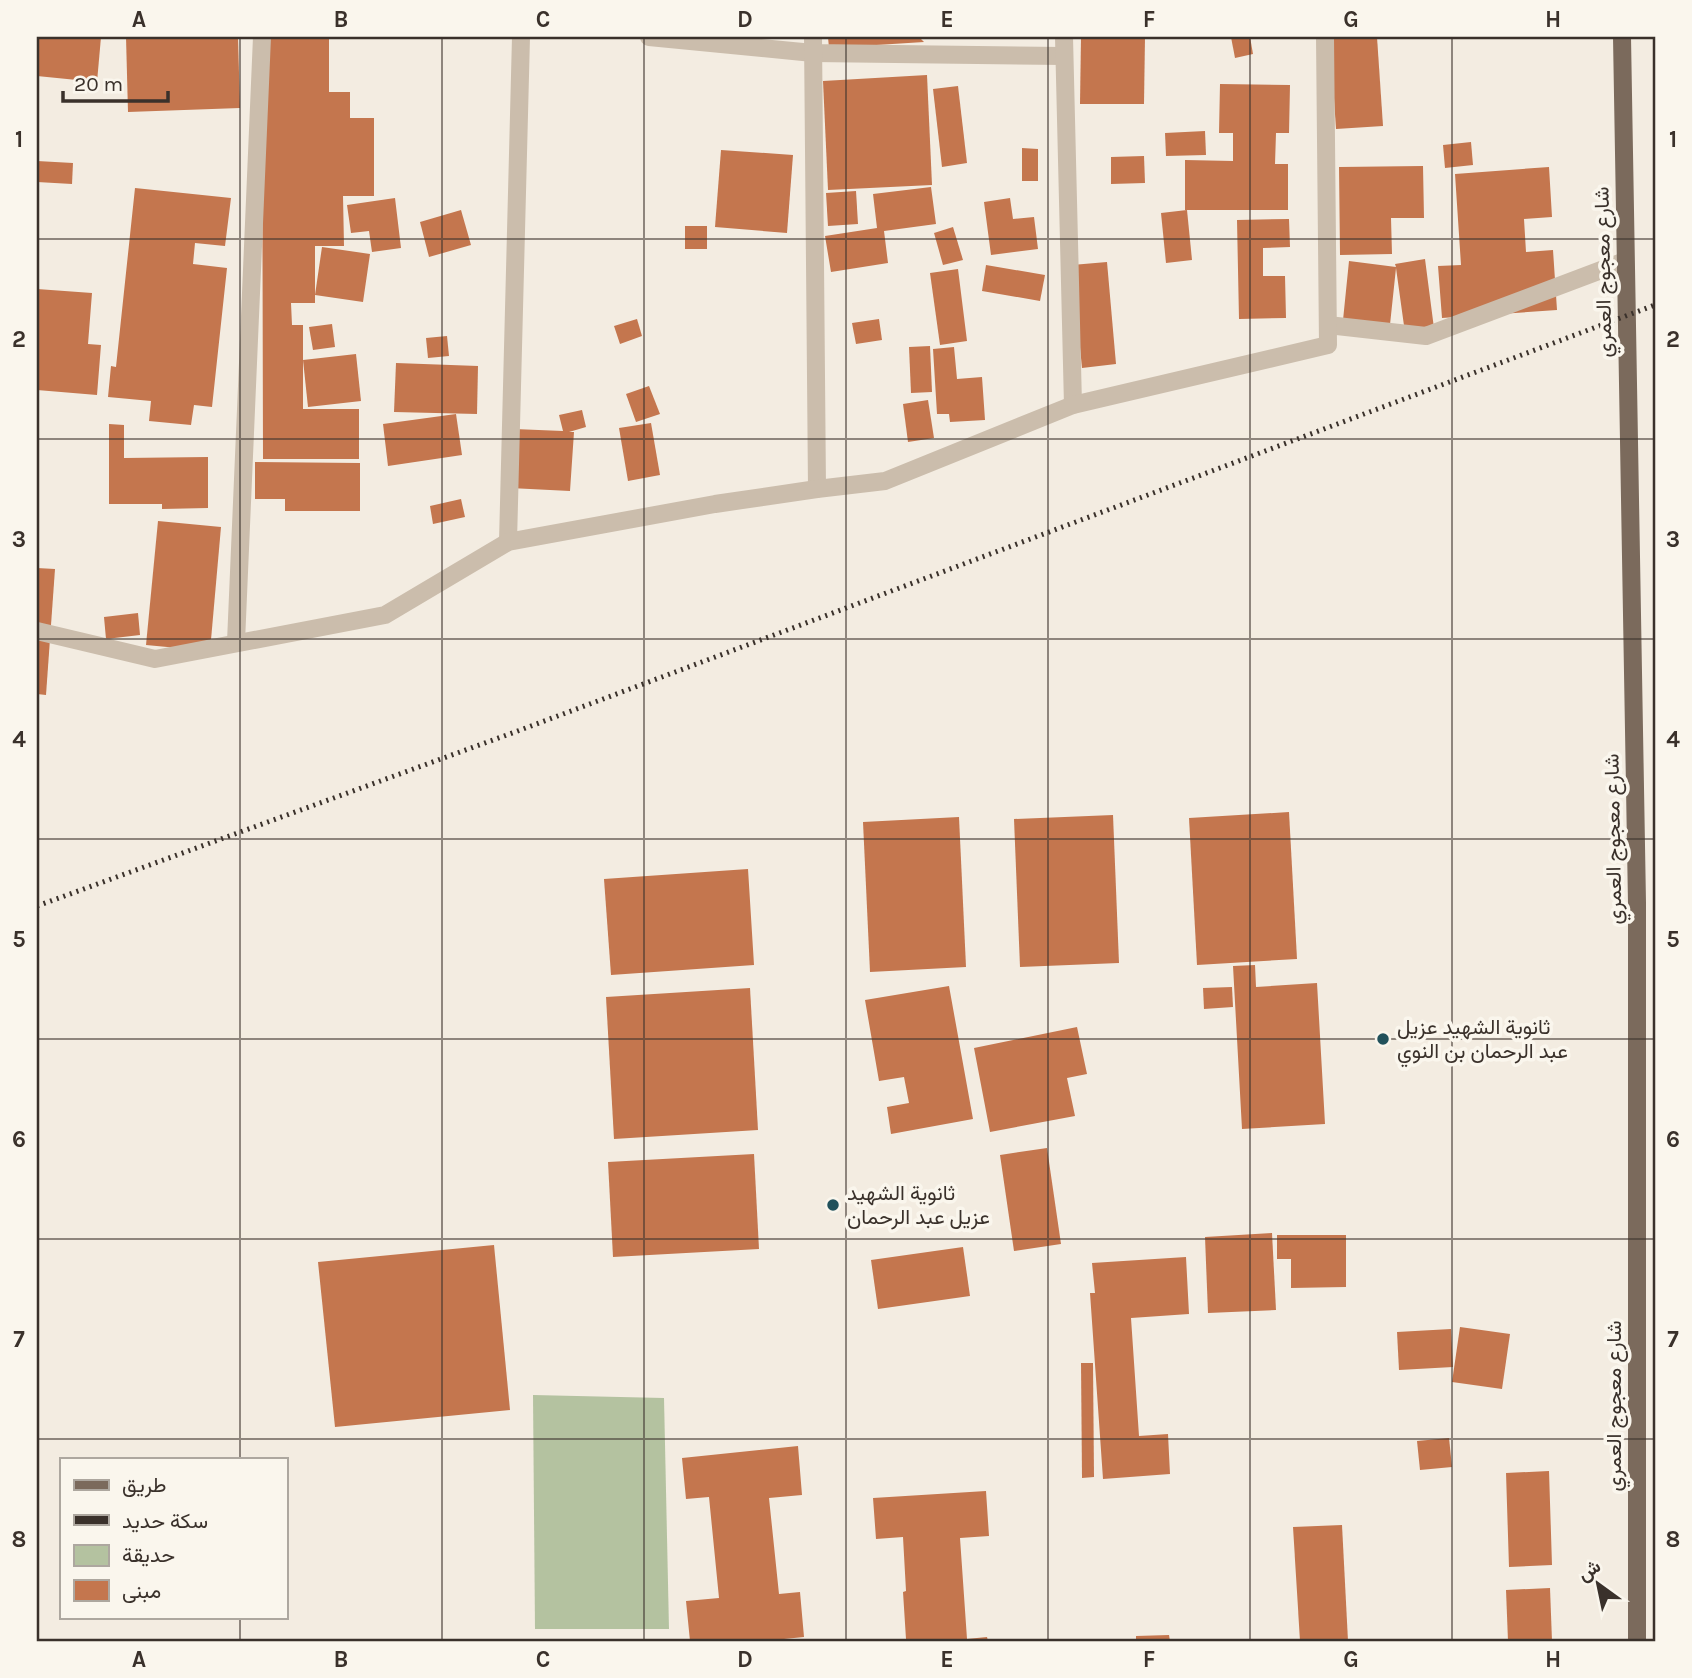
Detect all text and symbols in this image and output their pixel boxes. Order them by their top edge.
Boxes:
text: A [132,6,146,33]
text: B [334,6,348,33]
text: C [536,6,550,33]
text: D [737,6,753,33]
text: E [940,6,954,33]
text: F [1143,6,1155,33]
text: G [1343,6,1359,33]
text: H [1545,6,1561,33]
scale bar [63,60,168,104]
text: 20 m [74,72,123,96]
text: 1 [15,126,23,153]
text: 1 [1669,126,1677,153]
street label: شارع معجوج العمري [1590,186,1621,358]
text: 2 [12,326,26,353]
text: 2 [1666,326,1680,353]
text: 3 [12,526,26,553]
text: 3 [1666,526,1680,553]
text: 4 [12,726,26,753]
text: 4 [1666,726,1680,753]
street label: شارع معجوج العمري [1600,753,1631,925]
text: 5 [12,926,26,953]
text: 5 [1666,926,1680,953]
place label: ثانوية الشهيد عزيل عبد الرحمان بن النوي [1397,1015,1568,1068]
marker: ثانوية الشهيد عزيل عبد الرحمان بن النوي [1375,1031,1391,1047]
text: 6 [12,1126,26,1153]
text: 6 [1666,1126,1680,1153]
place label: ثانوية الشهيد عزيل عبد الرحمان [847,1181,990,1230]
marker: ثانوية الشهيد عزيل عبد الرحمان [825,1197,841,1213]
street label: شارع معجوج العمري [1602,1320,1631,1492]
text: 7 [13,1326,25,1353]
text: 7 [1667,1326,1679,1353]
legend [60,1458,287,1618]
text: طريق [122,1473,167,1498]
text: سكة حديد [122,1509,208,1533]
text: 8 [12,1526,26,1553]
text: 8 [1666,1526,1680,1553]
text: حديقة [122,1543,175,1567]
north arrow [1562,1548,1632,1618]
text: ش [1574,1555,1605,1586]
text: مبنى [122,1579,161,1603]
text: A [132,1646,146,1673]
text: B [334,1646,348,1673]
text: C [536,1646,550,1673]
text: D [737,1646,753,1673]
text: E [940,1646,954,1673]
text: F [1143,1646,1155,1673]
text: G [1343,1646,1359,1673]
text: H [1545,1646,1561,1673]

